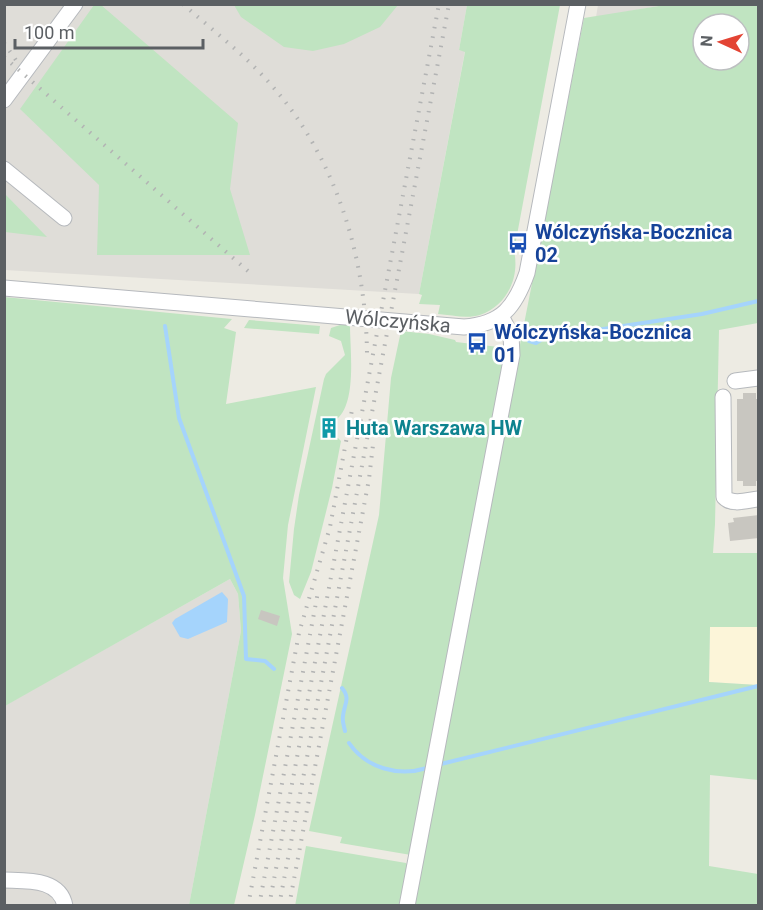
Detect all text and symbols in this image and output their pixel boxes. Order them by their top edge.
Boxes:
scale bar [15,12,202,50]
north arrow [691,12,751,72]
text: 100 m [24,22,75,43]
text: N [697,35,716,47]
place label: Wólczyńska-Bocznica 02 [535,220,733,267]
bus stop icon: Wólczyńska-Bocznica 02 [506,231,530,255]
street label: Wólczyńska [344,304,452,338]
place label: Wólczyńska-Bocznica 01 [494,320,692,367]
bus stop icon: Wólczyńska-Bocznica 01 [465,331,489,355]
building icon: Huta Warszawa HW [317,416,341,440]
place label: Huta Warszawa HW [346,416,523,440]

